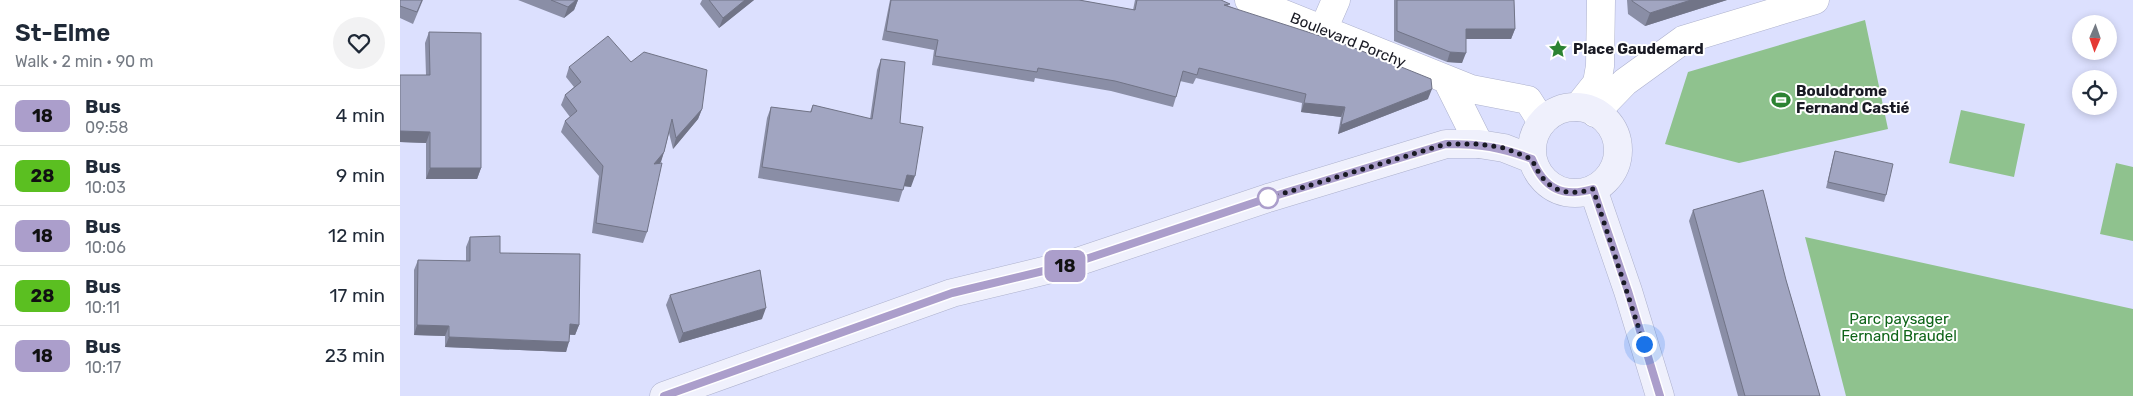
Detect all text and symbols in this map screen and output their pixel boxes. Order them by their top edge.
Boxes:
street label: Boulevard Porchy [1288,9,1408,71]
north arrow [2072,15,2118,60]
map controls [2072,15,2117,115]
button: heart [333,17,385,69]
text: St-Elme [15,19,110,47]
place icon: Place Gaudemard [1547,38,1569,60]
place label: Place Gaudemard [1573,40,1704,58]
text: Walk · 2 min · 90 m [15,52,153,71]
button: locate [2072,70,2117,115]
place label: Boulodrome Fernand Castié [1796,82,1910,117]
sports icon: Boulodrome Fernand Castié [1770,89,1792,111]
text: Bus [85,95,121,118]
text: 4 min [336,104,385,127]
text: 18 [32,105,53,127]
text: 09:58 [85,118,128,137]
text: Bus [85,155,121,178]
text: 9 min [336,164,385,187]
text: 28 [31,165,54,187]
text: 10:03 [85,178,126,197]
unlabelled marker [1257,187,1279,209]
text: Bus [85,215,121,238]
text: 12 min [328,224,385,247]
text: 18 [32,225,53,247]
text: 10:06 [85,238,126,257]
line badge: 18 [1042,250,1088,282]
text: 18 [1054,255,1076,277]
text: Bus [85,275,121,298]
text: 17 min [329,284,385,307]
text: 28 [31,285,54,307]
text: 10:11 [85,298,120,317]
park label: Parc paysager Fernand Braudel [1841,310,1957,345]
your location [1632,332,1657,357]
text: Bus [85,335,121,358]
text: 23 min [325,344,385,367]
text: 18 [32,345,53,367]
text: 10:17 [85,358,121,377]

